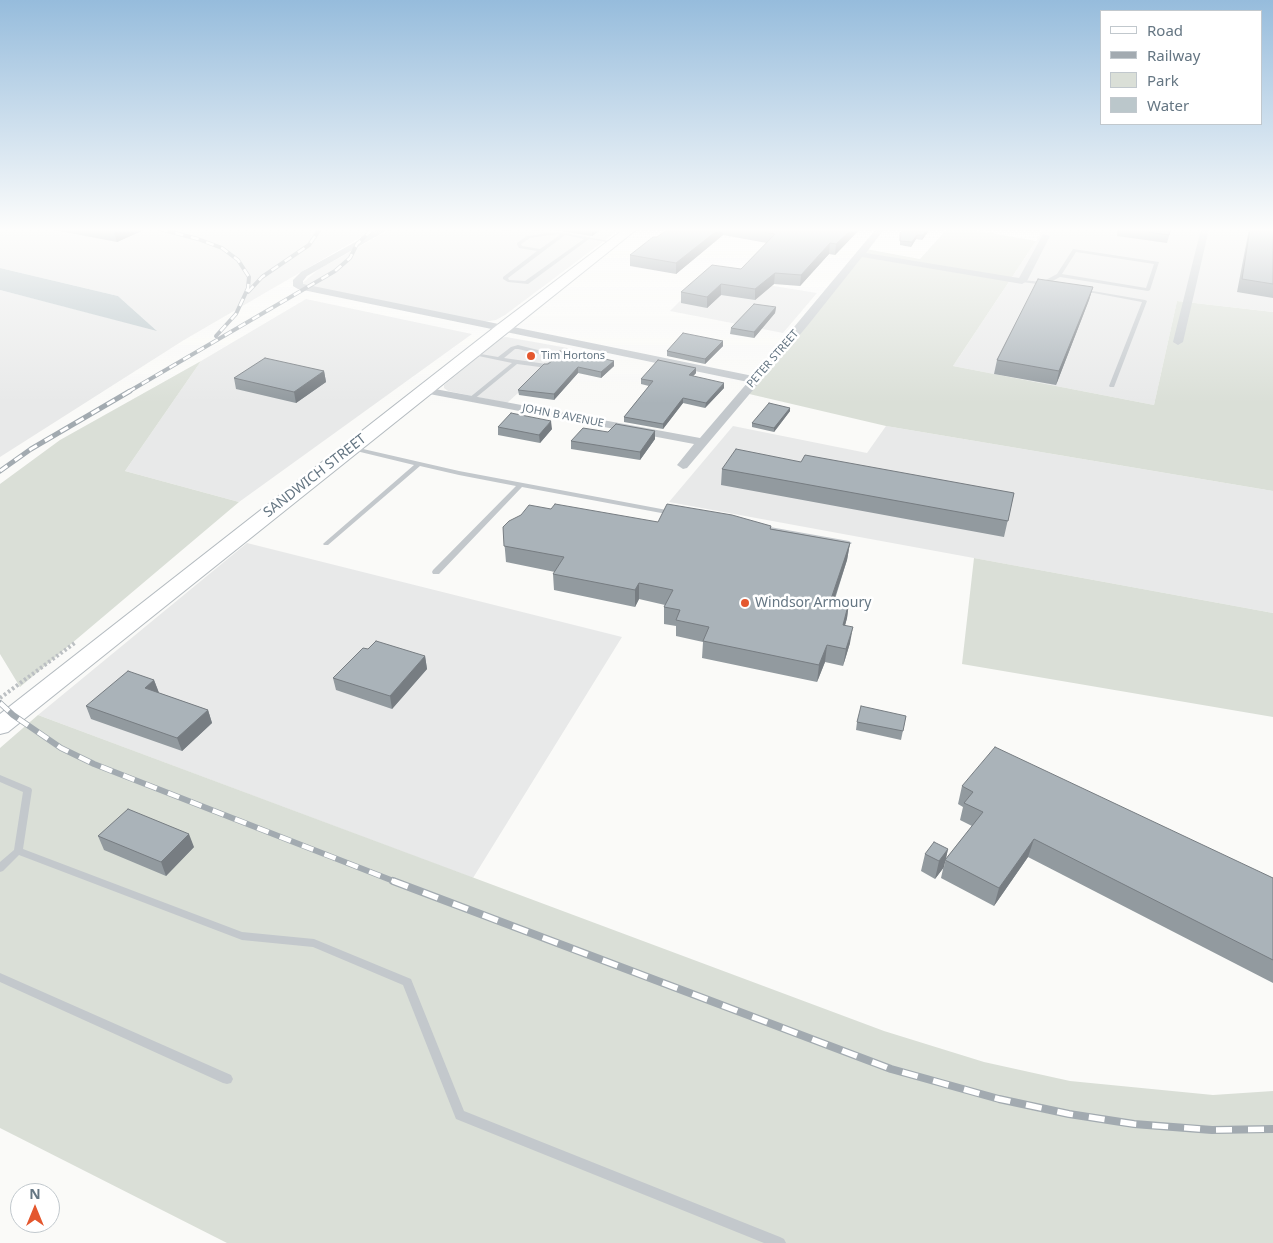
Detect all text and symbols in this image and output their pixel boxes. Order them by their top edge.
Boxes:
legend [1100,10,1263,125]
text: Road [1147,20,1183,40]
text: Railway [1147,45,1200,65]
text: Park [1147,70,1179,90]
text: Water [1147,95,1189,115]
street label: PETER STREET [744,327,802,391]
place label: Tim Hortons [541,349,605,363]
marker: Tim Hortons [525,350,537,362]
street label: JOHN B AVENUE [521,402,605,430]
street label: SANDWICH STREET [260,431,370,521]
place label: Windsor Armoury [755,595,871,611]
marker: Windsor Armoury [739,597,751,609]
north arrow [10,1183,60,1233]
text: N [29,1184,41,1203]

